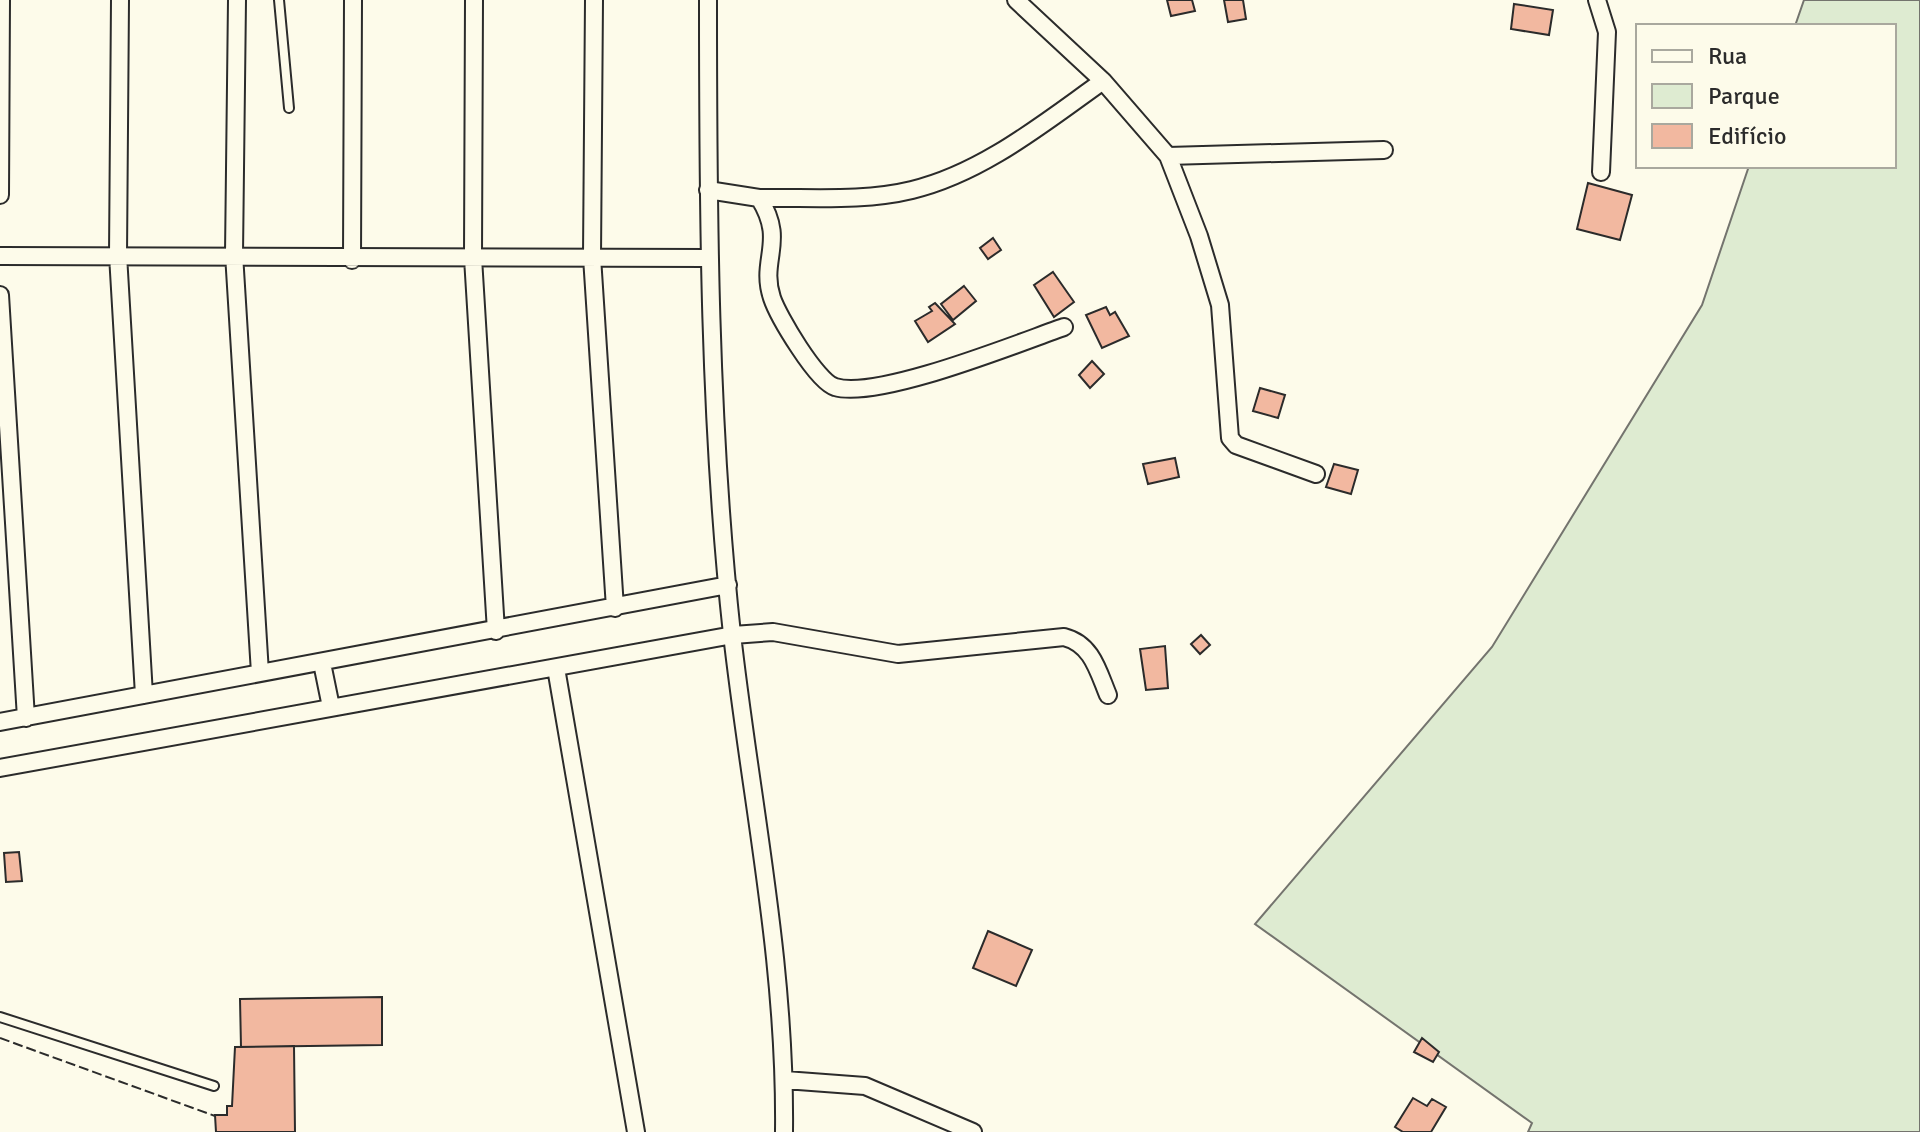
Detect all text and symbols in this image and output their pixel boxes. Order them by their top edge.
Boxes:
legend [1636,24,1896,168]
text: Rua [1708,41,1747,71]
text: Parque [1708,81,1780,111]
text: Edifício [1708,121,1786,151]

